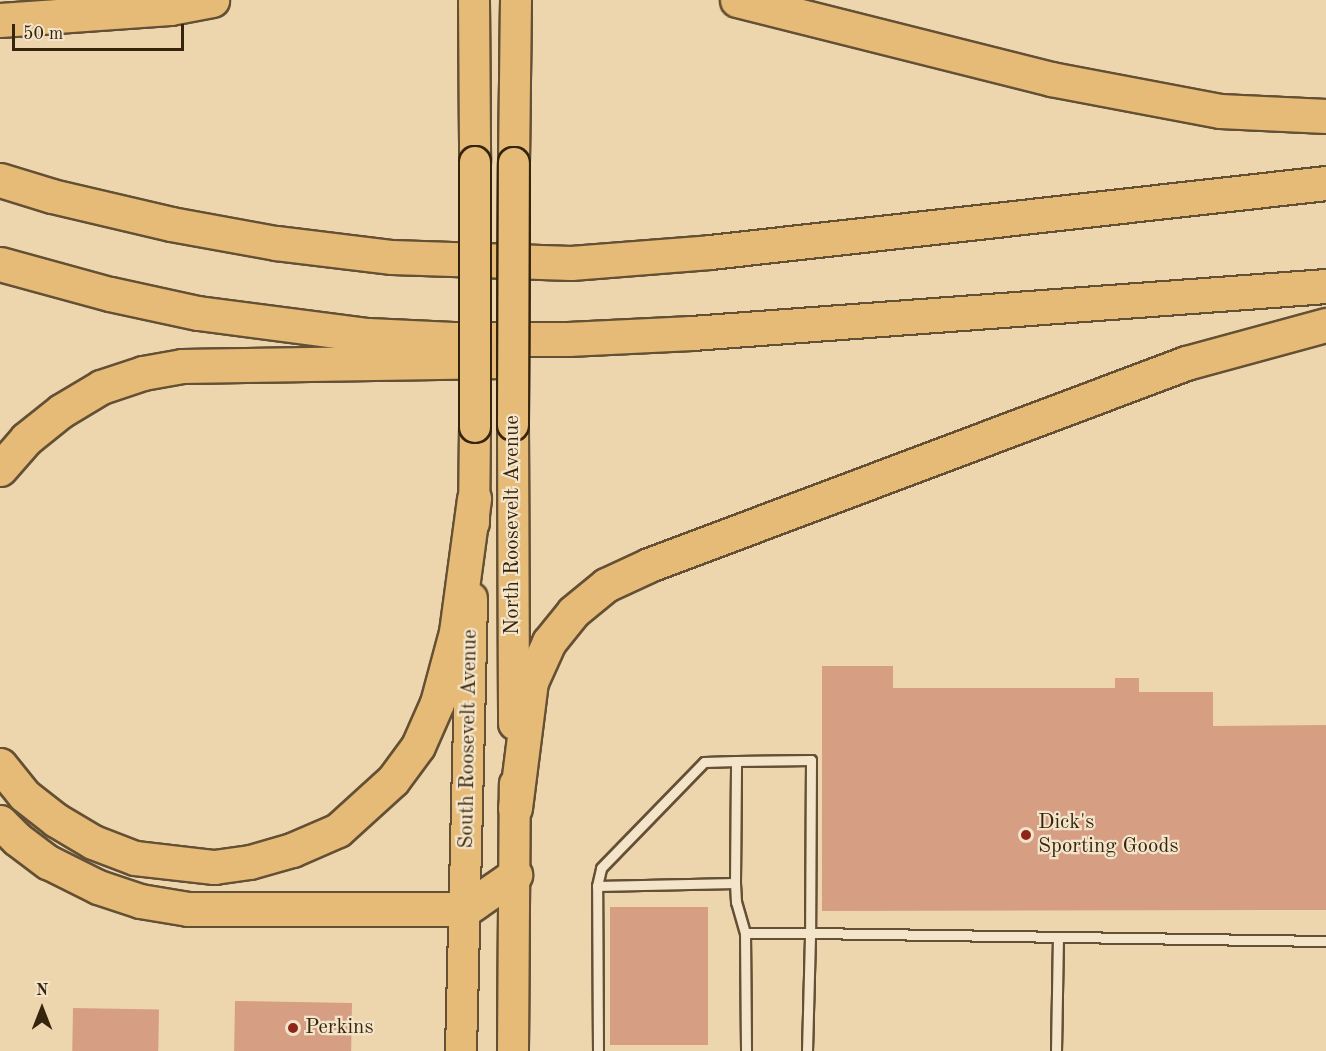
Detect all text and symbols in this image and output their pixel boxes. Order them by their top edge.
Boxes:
scale bar [15,12,188,50]
text: 50 m [23,25,63,43]
street label: North Roosevelt Avenue [500,415,526,635]
street label: South Roosevelt Avenue [454,629,484,849]
place label: Dick's Sporting Goods [1038,810,1179,860]
marker: Dick's Sporting Goods [1019,828,1033,842]
north arrow [12,979,72,1039]
text: N [36,983,48,999]
place label: Perkins [305,1015,374,1041]
marker: Perkins [286,1021,300,1035]

